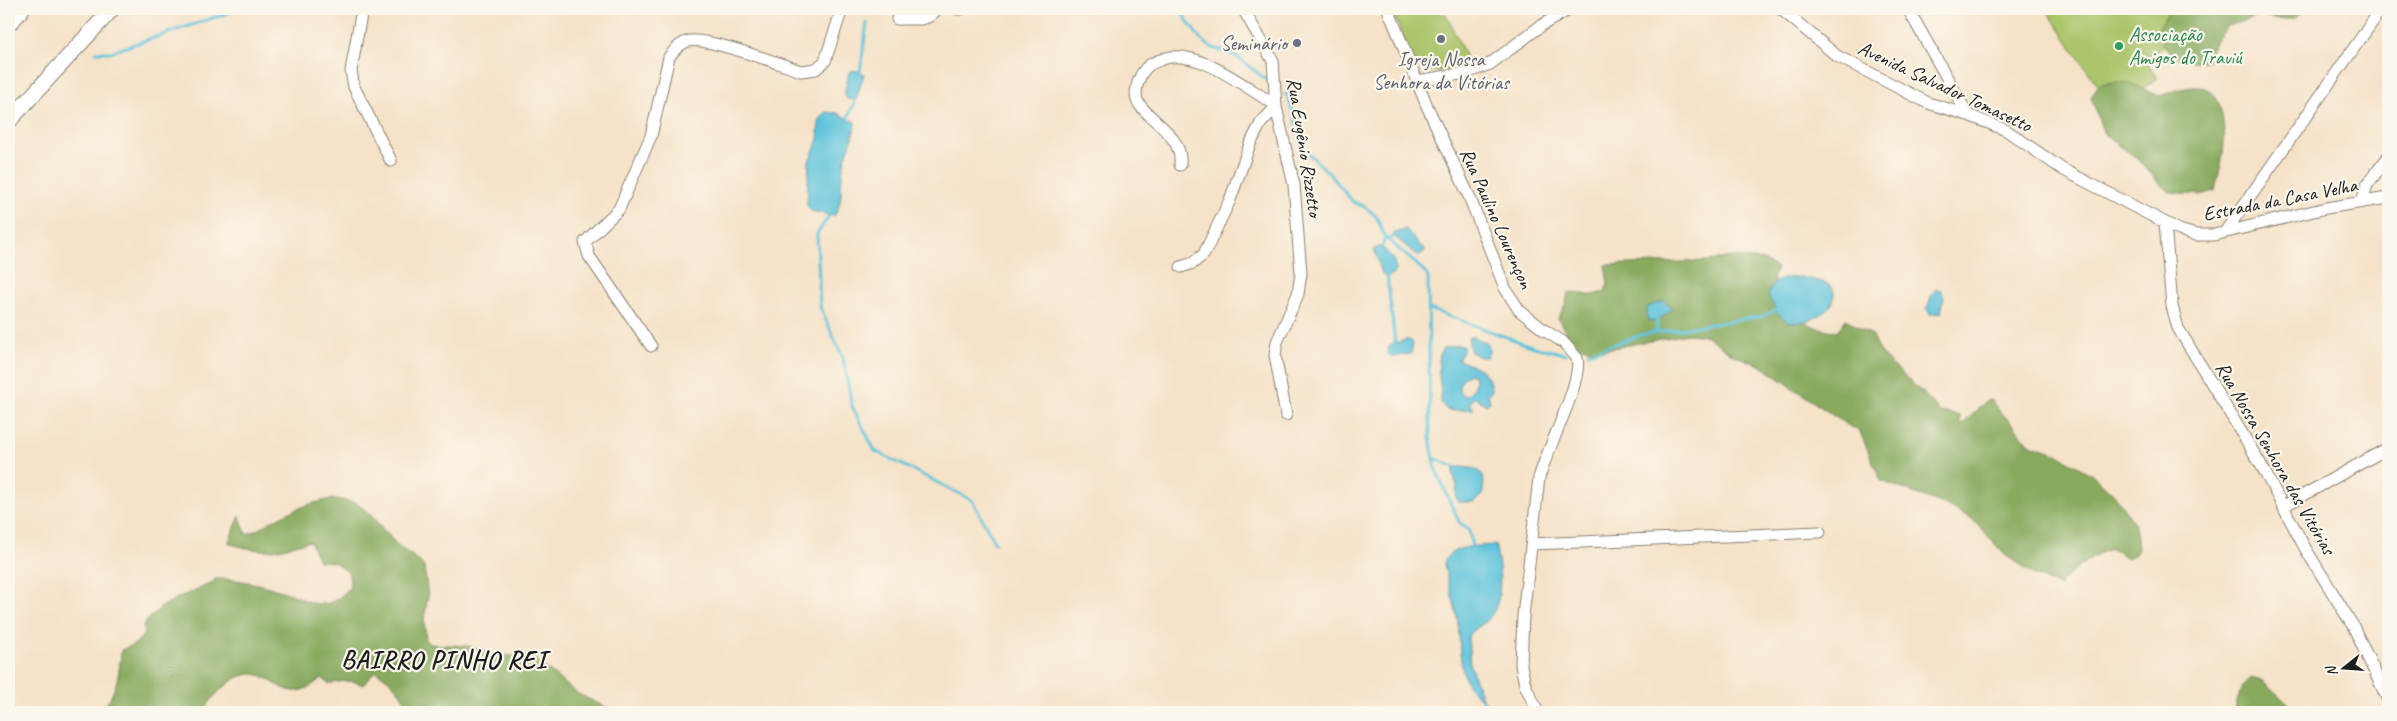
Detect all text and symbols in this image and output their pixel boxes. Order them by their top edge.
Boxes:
place label: Associação Amigos do Traviú [2129,22,2243,70]
place label: Seminário [1220,31,1289,56]
marker: Igreja Nossa Senhora da Vitórias [1435,33,1447,45]
street label: Avenida Salvador Tomasetto [1854,35,2036,138]
marker: Seminário [1291,37,1303,49]
marker: Associação Amigos do Traviú [2113,40,2125,52]
place label: Igreja Nossa Senhora da Vitórias [1373,47,1511,95]
street label: Rua Eugênio Rizzetto [1281,76,1328,220]
street label: Rua Paulino Lourençon [1454,144,1539,293]
street label: Estrada da Casa Velha [2201,172,2360,227]
street label: Rua Nossa Senhora das Vitórias [2210,357,2342,561]
district label: BAIRRO PINHO REI [341,644,552,676]
north arrow [2320,644,2370,694]
text: N [2322,663,2341,678]

